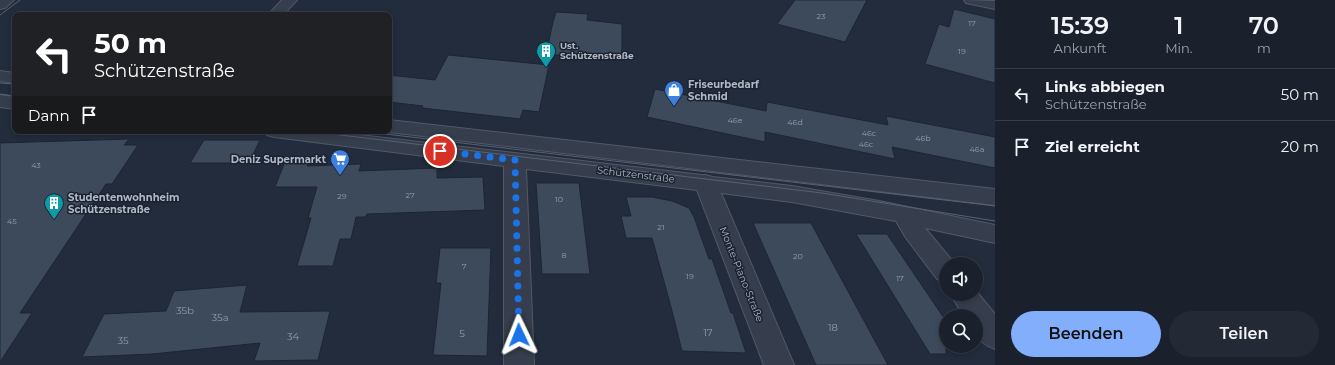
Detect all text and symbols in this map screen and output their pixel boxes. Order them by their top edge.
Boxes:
house number: 23 [816,11,826,21]
text: 15:39 [1051,11,1109,40]
text: 1 [1174,11,1183,40]
text: 70 [1249,11,1279,40]
house number: 17 [968,18,976,28]
text: 50 m [94,26,167,60]
icon: left [28,28,80,80]
building icon: Ust. Schützenstraße [535,40,557,68]
place label: Ust. Schützenstraße [560,40,634,61]
text: Ankunft [1054,40,1107,56]
text: Min. [1165,40,1193,56]
text: m [1257,40,1271,56]
house number: 19 [958,46,966,56]
text: Schützenstraße [94,60,235,82]
text: Links abbiegen [1045,77,1165,96]
place label: Friseurbedarf Schmid [688,78,760,103]
shop icon: Friseurbedarf Schmid [663,79,685,107]
icon: left [1011,84,1033,106]
text: 50 m [1281,85,1319,104]
text: Schützenstraße [1045,96,1147,112]
icon: arrive [78,104,100,126]
text: Dann [28,106,70,125]
house number: 46e [727,115,743,125]
house number: 46d [787,117,803,127]
house number: 46c [862,128,877,138]
house number: 46b [915,133,931,143]
pin [423,134,457,168]
icon: arrive [1011,136,1033,158]
text: Ziel erreicht [1045,137,1140,156]
text: 20 m [1281,137,1319,156]
house number: 46c [859,139,874,149]
icon: arrive [429,140,451,162]
house number: 46a [970,144,984,154]
supermarket icon: Deniz Supermarkt [329,148,351,176]
place label: Deniz Supermarkt [231,153,327,166]
house number: 43 [31,160,41,170]
street label: Schützenstraße [596,163,676,186]
house number: 27 [405,190,415,200]
place label: Studentenwohnheim Schützenstraße [68,191,179,216]
house number: 29 [337,191,347,201]
building icon: Studentenwohnheim Schützenstraße [43,192,65,220]
house number: 10 [555,194,563,204]
house number: 45 [7,216,17,226]
house number: 21 [657,222,665,232]
street label: Monte-Piano-Straße [717,225,767,324]
house number: 8 [561,250,567,260]
house number: 20 [793,251,803,261]
map controls [939,257,983,353]
button: sound [939,257,983,301]
house number: 7 [462,261,467,271]
house number: 19 [686,271,694,281]
house number: 17 [896,273,904,283]
house number: 35b [176,304,194,317]
button: search [939,309,983,353]
house number: 35a [211,311,229,324]
button: Beenden [1011,311,1161,357]
button: Teilen [1169,311,1319,357]
position arrow [498,314,540,356]
house number: 18 [828,321,838,334]
house number: 17 [703,326,713,339]
house number: 5 [459,327,465,340]
house number: 34 [287,330,300,343]
house number: 35 [117,334,129,347]

